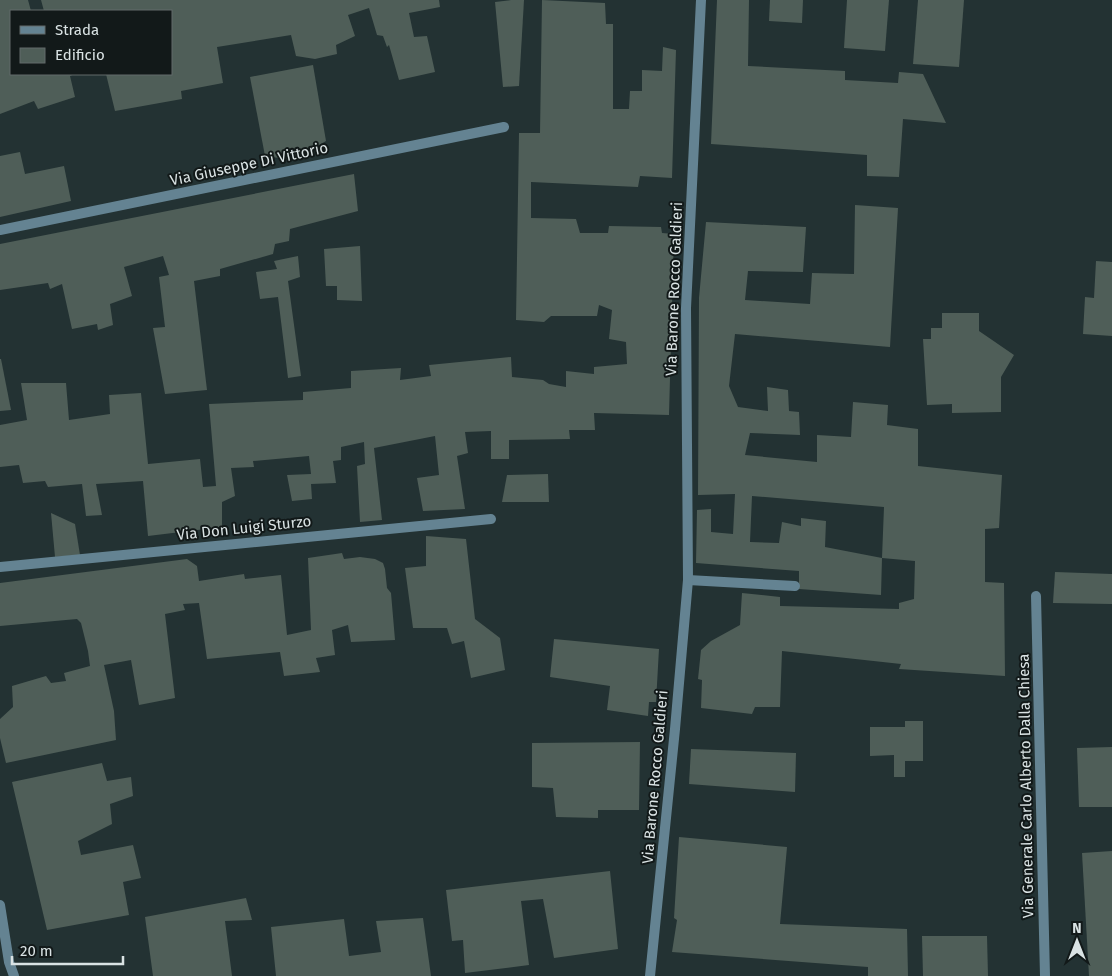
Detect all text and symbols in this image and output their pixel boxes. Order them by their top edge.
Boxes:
legend [10,10,172,75]
text: Strada [55,21,99,39]
text: Edificio [55,46,105,64]
street label: Via Giuseppe Di Vittorio [168,138,330,190]
street label: Via Barone Rocco Galdieri [662,202,686,376]
street label: Via Don Luigi Sturzo [176,512,312,544]
street label: Via Generale Carlo Alberto Dalla Chiesa [1015,653,1037,919]
street label: Via Barone Rocco Galdieri [638,689,672,865]
north arrow [1052,916,1102,966]
text: N [1072,920,1082,937]
scale bar [12,934,124,966]
text: 20 m [20,942,53,960]

